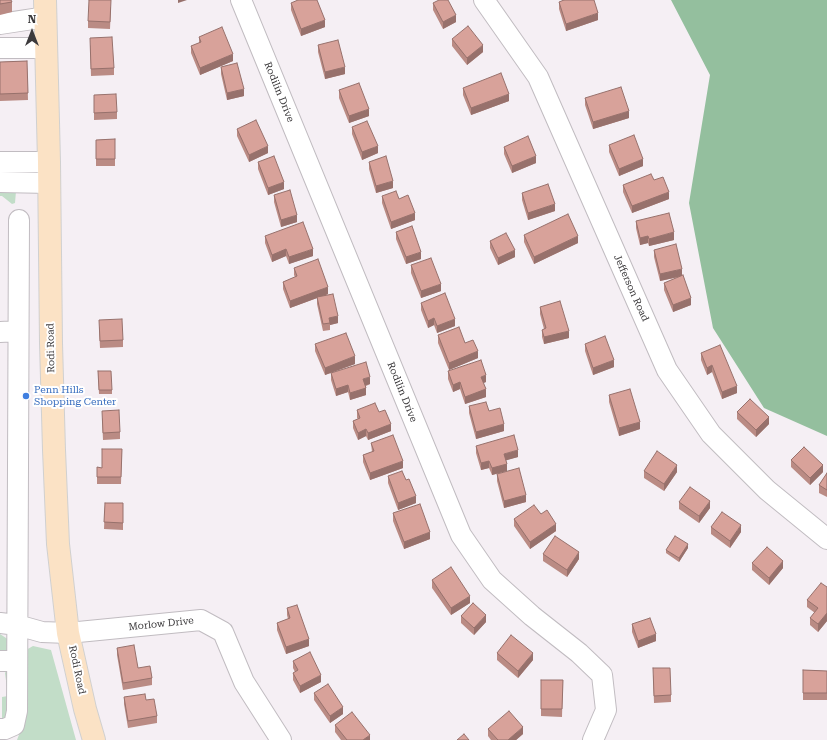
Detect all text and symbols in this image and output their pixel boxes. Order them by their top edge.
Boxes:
north arrow [12,12,52,52]
text: N [28,13,36,26]
street label: Rodilin Drive [261,60,297,124]
street label: Jefferson Road [611,253,651,323]
street label: Rodi Road [45,323,57,373]
street label: Rodilin Drive [384,360,420,424]
place label: Penn Hills Shopping Center [34,384,116,408]
marker: Penn Hills Shopping Center [21,391,31,401]
street label: Morlow Drive [128,615,194,633]
street label: Rodi Road [66,644,88,696]

